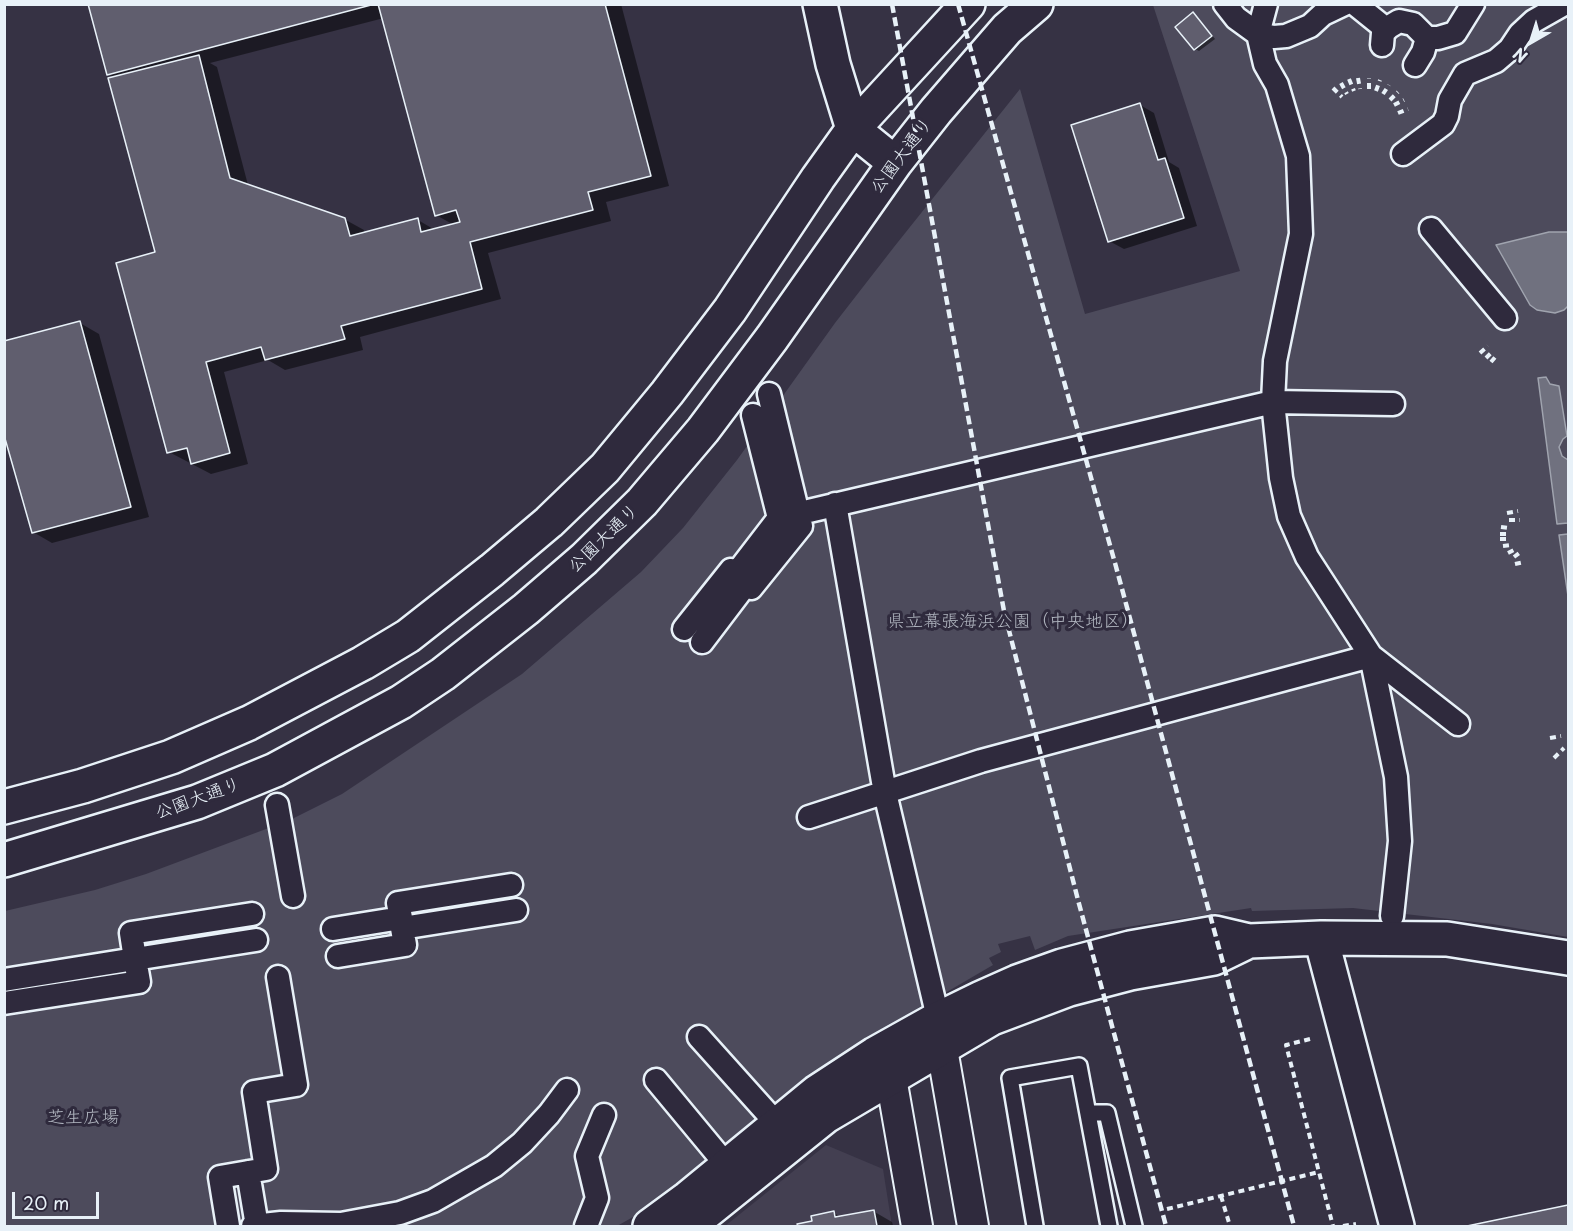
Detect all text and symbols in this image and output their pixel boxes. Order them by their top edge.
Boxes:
north arrow [1501,12,1561,72]
text: N [1507,43,1532,69]
street label: 公園大通り [866,114,938,198]
street label: 公園大通り [564,500,644,578]
park label: 県立幕張海浜公園（中央地区） [887,611,1139,633]
street label: 公園大通り [152,773,244,825]
park label: 芝生広場 [47,1107,119,1129]
scale bar [15,1180,102,1218]
text: 20 m [23,1189,69,1216]

